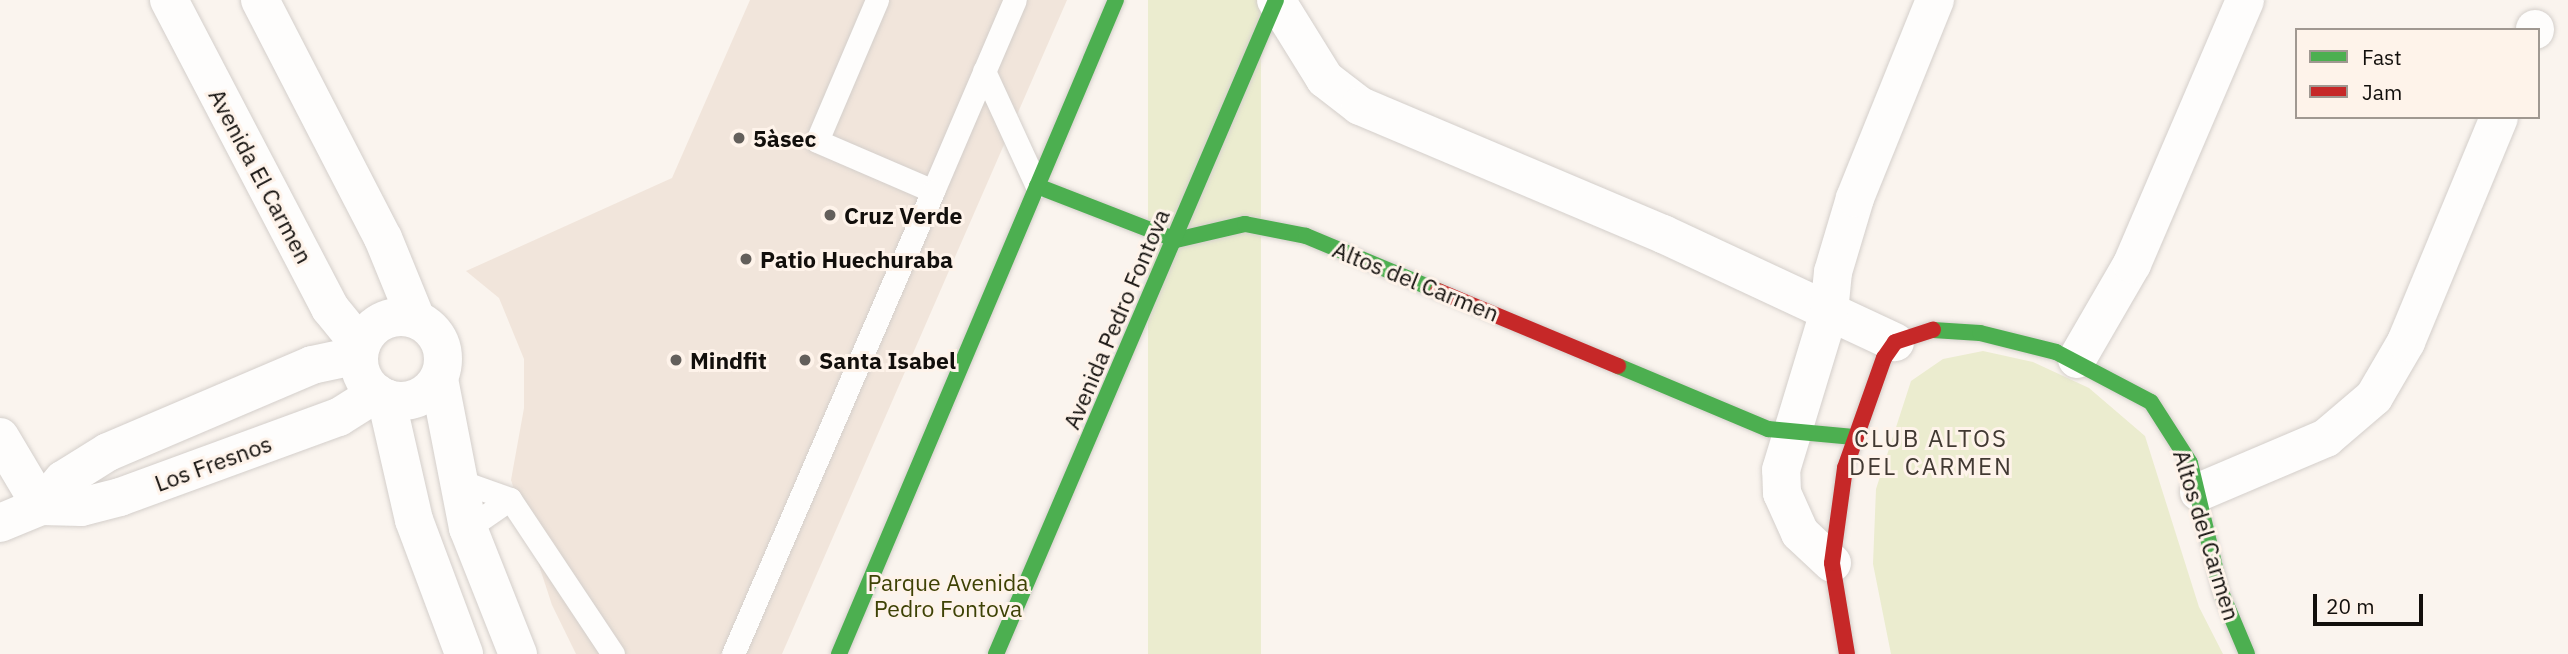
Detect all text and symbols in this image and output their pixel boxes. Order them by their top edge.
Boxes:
legend [2295,28,2540,119]
text: Fast [2362,43,2402,71]
text: Jam [2362,78,2402,106]
street label: Avenida El Carmen [203,84,319,268]
place label: 5àsec [753,124,816,152]
marker: 5àsec [731,130,747,146]
place label: Cruz Verde [844,201,962,229]
street label: Avenida Pedro Fontova [1057,205,1175,433]
marker: Cruz Verde [822,207,838,223]
street label: Altos del Carmen [1329,235,1503,327]
place label: Patio Huechuraba [760,245,953,273]
marker: Patio Huechuraba [738,251,754,267]
place label: Mindfit [690,346,767,374]
place label: Santa Isabel [819,346,956,374]
marker: Mindfit [668,352,684,368]
marker: Santa Isabel [797,352,813,368]
district label: CLUB ALTOS DEL CARMEN [1850,425,2012,481]
street label: Los Fresnos [151,429,275,497]
street label: Altos del Carmen [2168,446,2246,624]
park label: Parque Avenida Pedro Fontova [867,568,1029,622]
scale bar [2316,580,2426,624]
text: 20 m [2326,592,2375,620]

